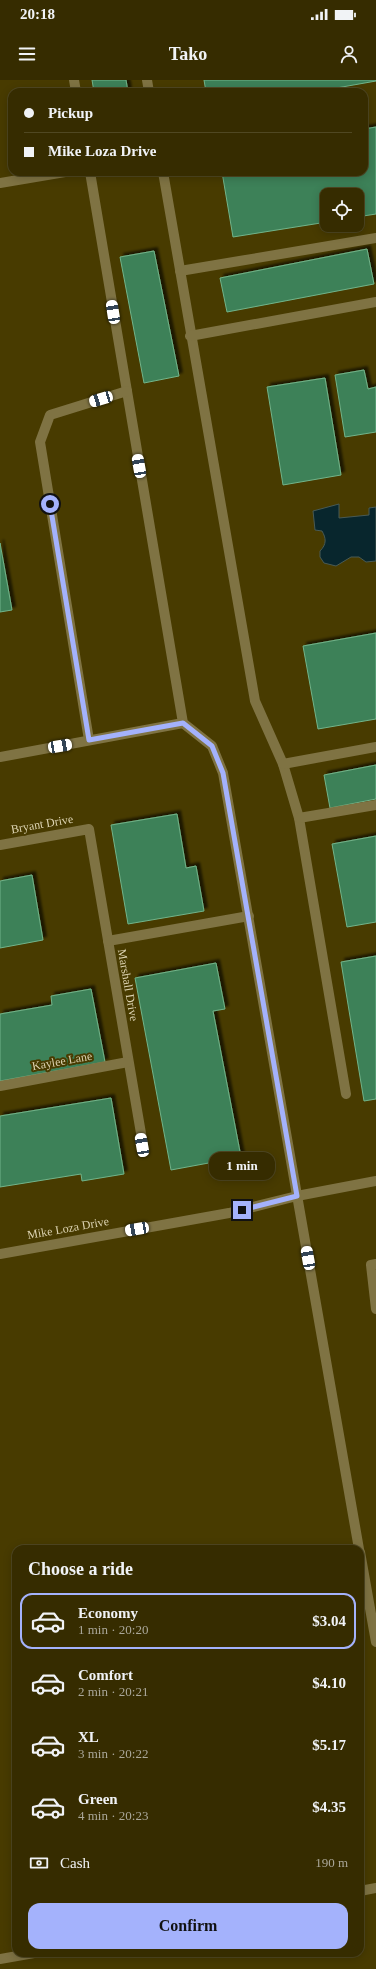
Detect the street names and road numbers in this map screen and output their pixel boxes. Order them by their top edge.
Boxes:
street label: Bryant Drive [10,812,74,836]
street label: Marshall Drive [115,948,141,1022]
street label: Kaylee Lane [31,1049,93,1073]
street label: Mike Loza Drive [26,1214,110,1242]

